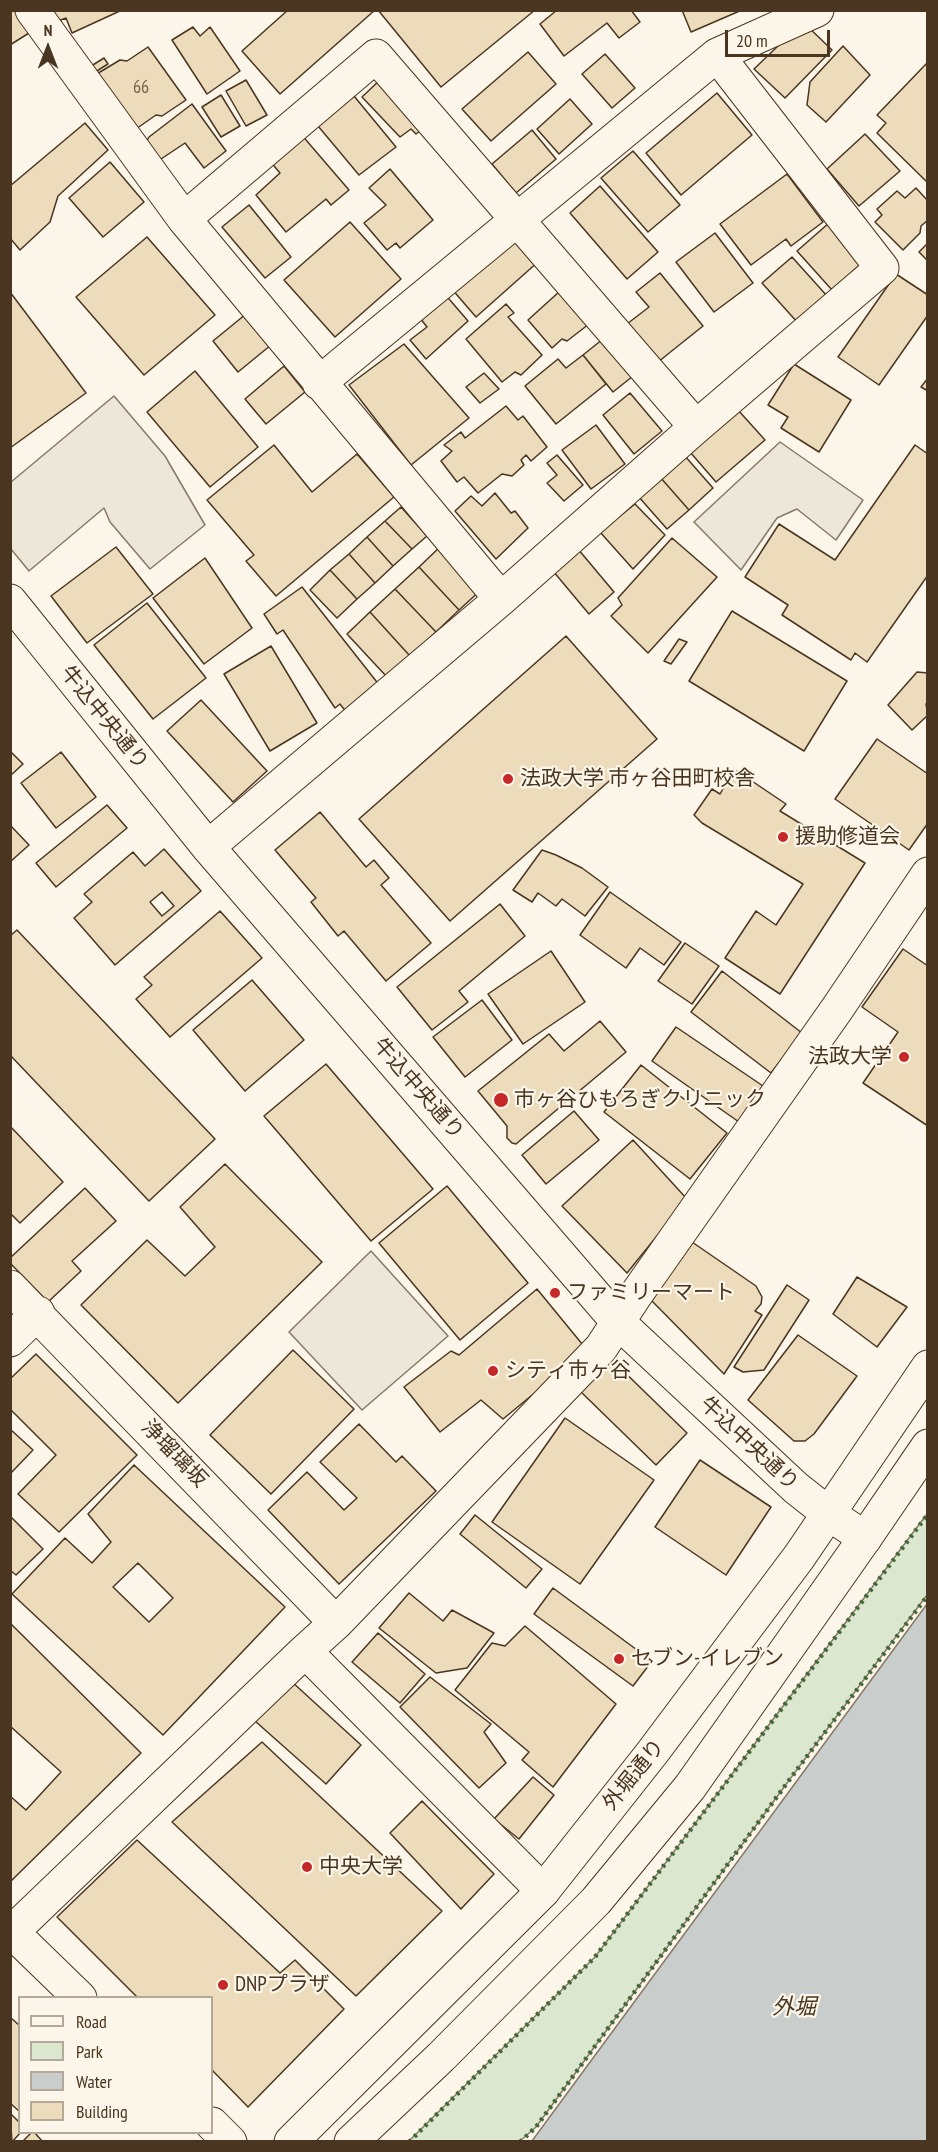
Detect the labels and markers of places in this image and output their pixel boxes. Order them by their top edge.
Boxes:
place label: 法政大学 市ヶ谷田町校舎 [520,766,755,792]
marker: 法政大学 市ヶ谷田町校舎 [501,772,515,786]
place label: 援助修道会 [795,824,900,850]
marker: 援助修道会 [776,830,790,844]
place label: 法政大学 [808,1044,892,1070]
marker: 法政大学 [897,1050,911,1064]
place label: 市ヶ谷ひもろぎクリニック [514,1087,766,1113]
marker: 市ヶ谷ひもろぎクリニック [492,1091,510,1109]
place label: ファミリーマート [567,1280,735,1306]
marker: ファミリーマート [548,1286,562,1300]
place label: シティ市ヶ谷 [505,1358,631,1384]
marker: シティ市ヶ谷 [486,1364,500,1378]
place label: セブン-イレブン [631,1646,784,1672]
marker: セブン-イレブン [612,1652,626,1666]
place label: 中央大学 [319,1854,403,1880]
marker: 中央大学 [300,1860,314,1874]
place label: DNPプラザ [235,1972,330,1998]
marker: DNPプラザ [216,1978,230,1992]

